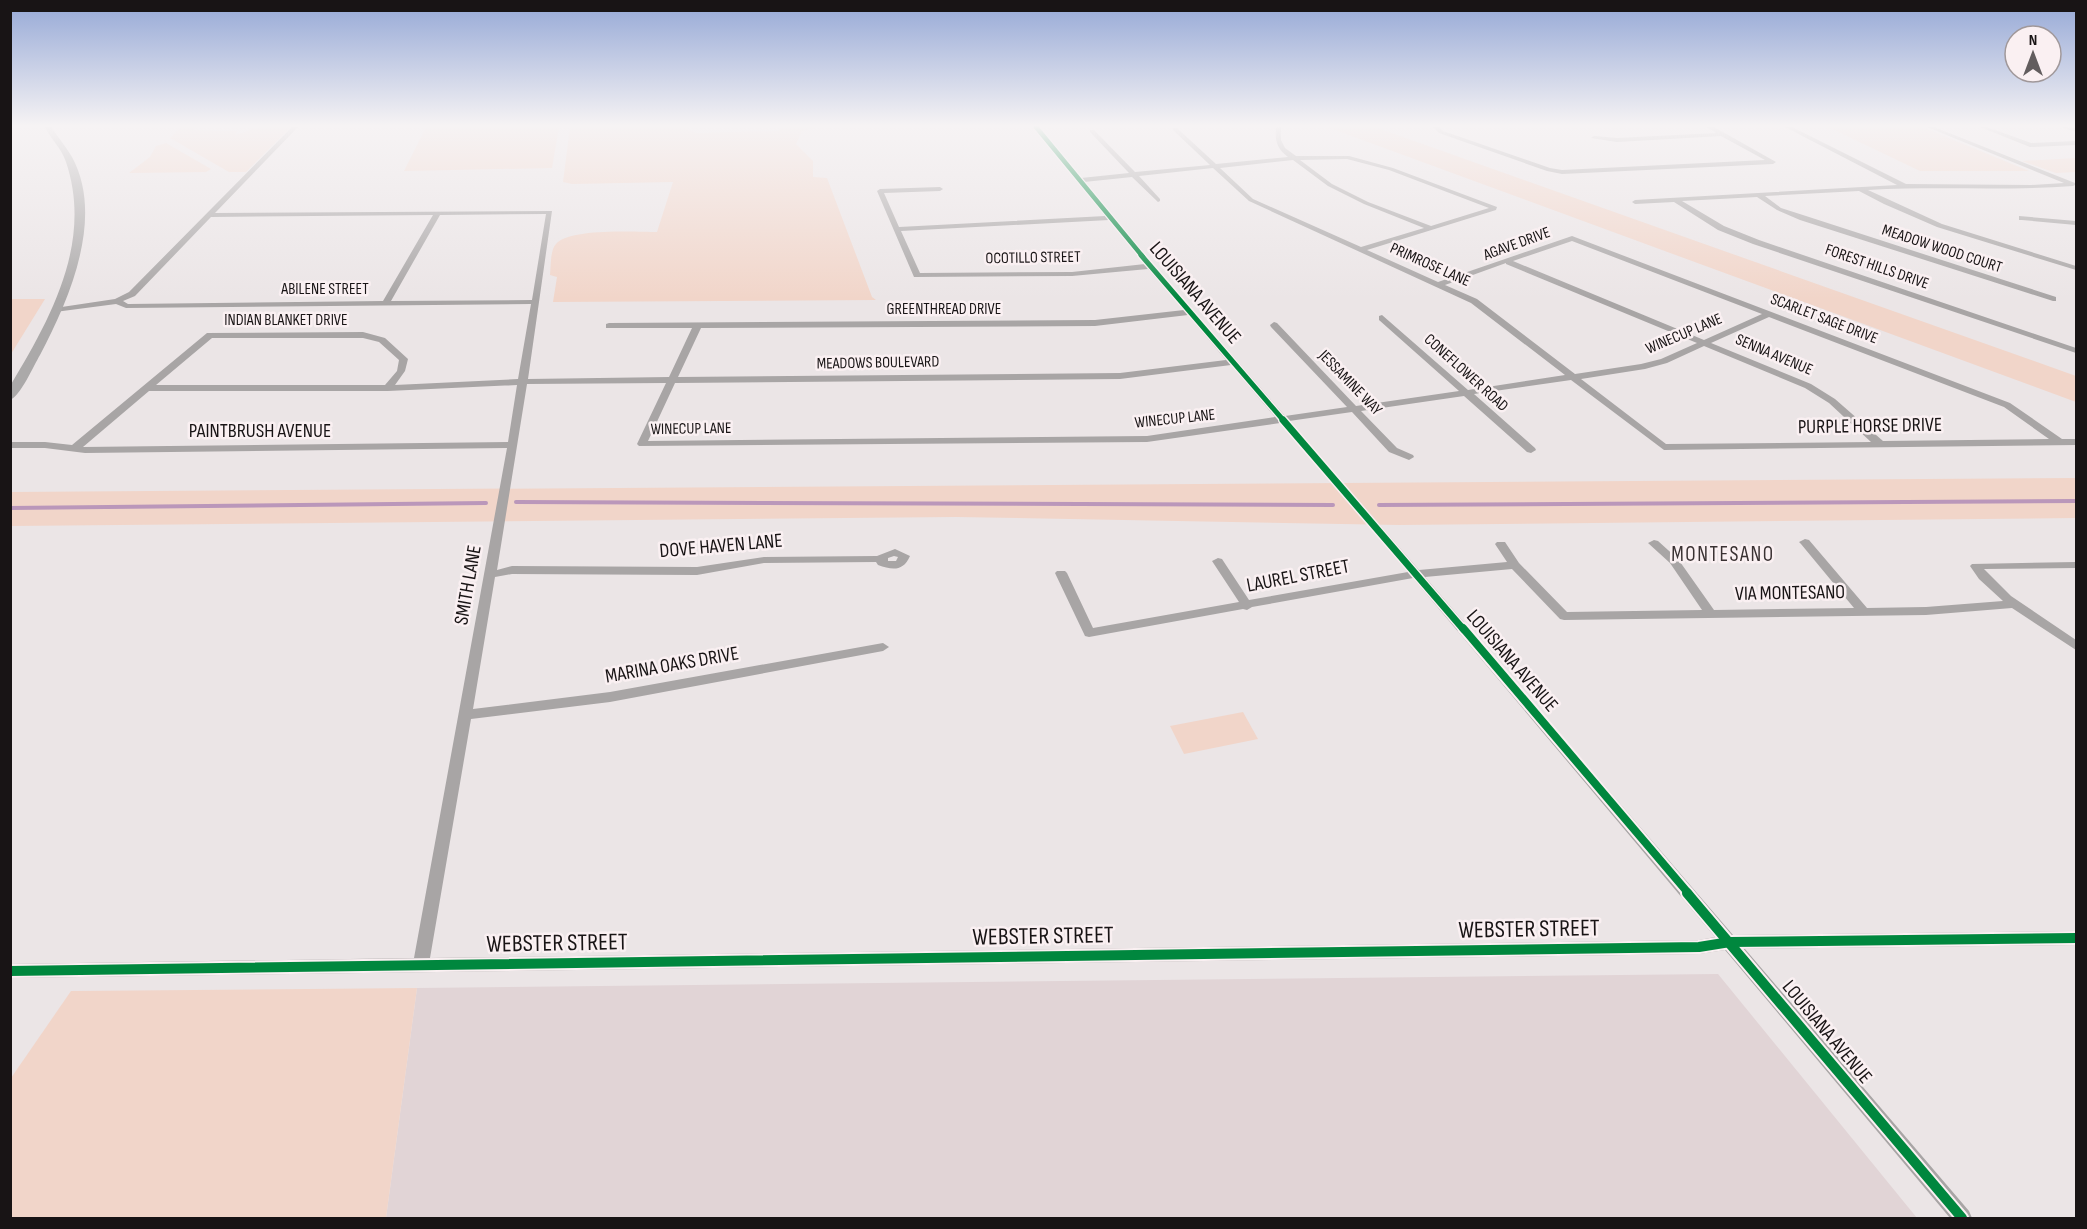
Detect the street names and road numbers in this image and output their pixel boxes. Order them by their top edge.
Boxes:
street label: MEADOW WOOD COURT [1880,221,2005,278]
street label: AGAVE DRIVE [1480,223,1553,265]
street label: LOUISIANA AVENUE [1144,237,1246,349]
street label: PRIMROSE LANE [1387,239,1473,291]
street label: FOREST HILLS DRIVE [1823,240,1931,294]
street label: OCOTILLO STREET [985,248,1081,268]
street label: ABILENE STREET [280,280,369,299]
street label: SCARLET SAGE DRIVE [1768,290,1880,348]
street label: GREENTHREAD DRIVE [887,300,1001,319]
street label: WINECUP LANE [1643,309,1725,359]
street label: INDIAN BLANKET DRIVE [224,311,348,330]
street label: CONEFLOWER ROAD [1420,330,1512,416]
street label: SENNA AVENUE [1733,330,1815,380]
street label: JESSAMINE WAY [1314,346,1386,420]
street label: MEADOWS BOULEVARD [817,352,940,374]
street label: WINECUP LANE [1134,405,1216,433]
street label: PURPLE HORSE DRIVE [1798,413,1942,439]
street label: PAINTBRUSH AVENUE [189,419,331,443]
street label: WINECUP LANE [650,419,732,439]
street label: DOVE HAVEN LANE [659,529,783,563]
street label: SMITH LANE [449,543,487,627]
street label: LAUREL STREET [1244,554,1352,598]
street label: VIA MONTESANO [1735,580,1845,606]
street label: LOUISIANA AVENUE [1461,605,1563,717]
street label: MARINA OAKS DRIVE [603,641,741,689]
street label: WEBSTER STREET [1458,913,1600,945]
street label: WEBSTER STREET [972,920,1114,952]
street label: WEBSTER STREET [486,927,628,959]
street label: LOUISIANA AVENUE [1777,975,1877,1089]

